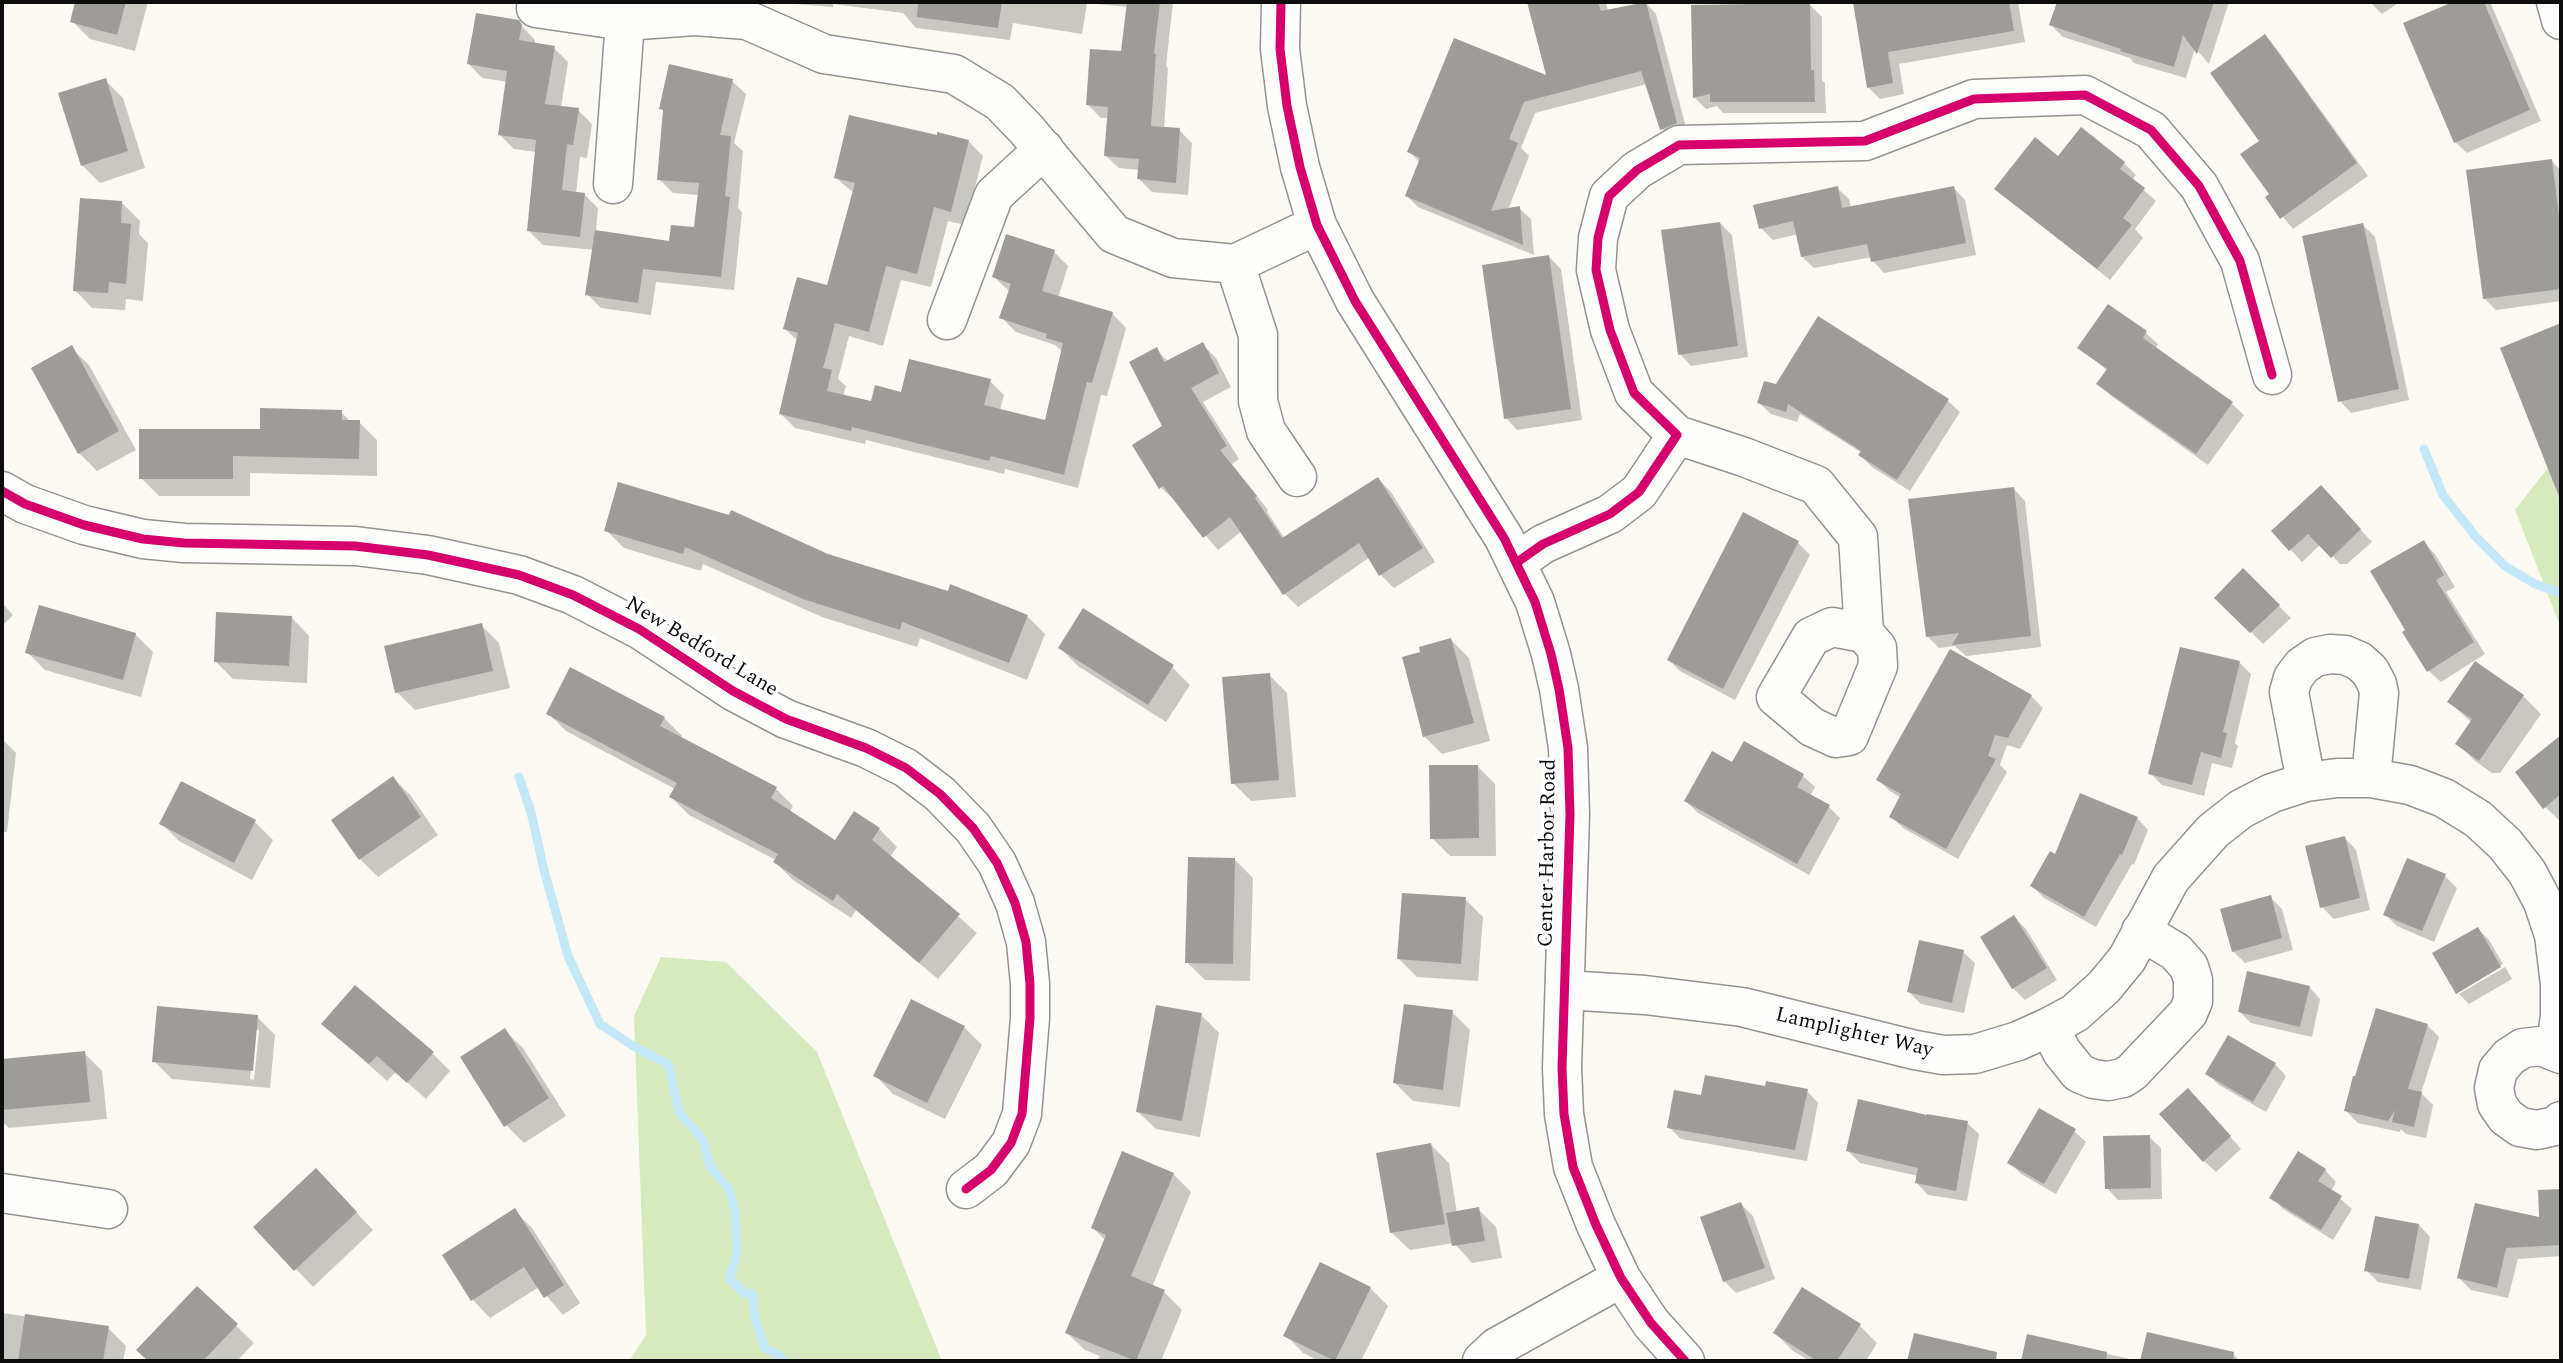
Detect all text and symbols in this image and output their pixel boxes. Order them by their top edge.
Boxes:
street label: New Bedford Lane [620,592,782,704]
street label: Center Harbor Road [1535,759,1563,947]
street label: Lamplighter Way [1773,1004,1935,1064]

